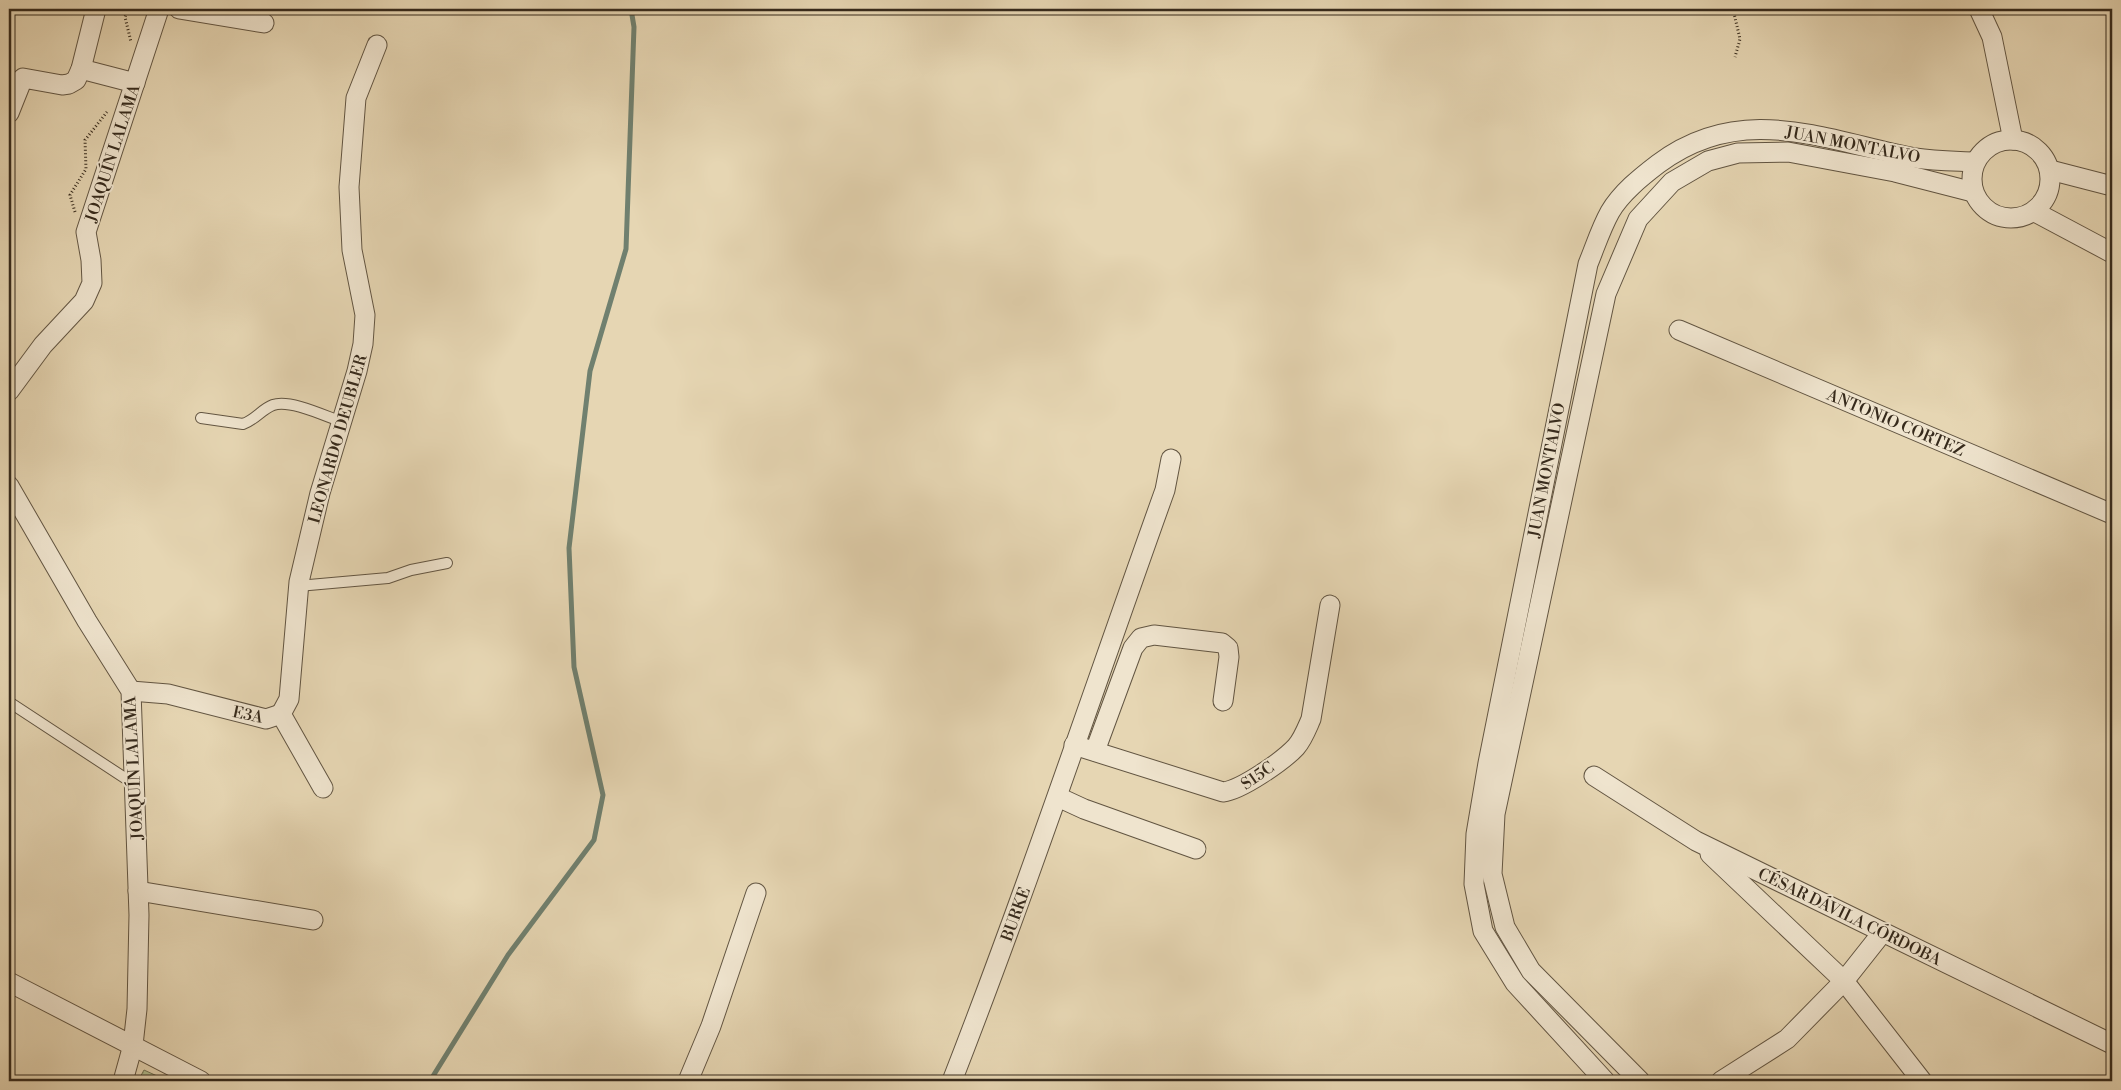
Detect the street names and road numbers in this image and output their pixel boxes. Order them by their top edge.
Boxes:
street label: JOAQUÍN LALAMA [79,80,145,226]
street label: JUAN MONTALVO [1783,122,1922,168]
street label: LEONARDO DEUBLER [304,352,372,526]
street label: ANTONIO CORTEZ [1823,385,1967,461]
street label: JUAN MONTALVO [1524,401,1570,540]
street label: JOAQUÍN LALAMA [118,695,148,841]
street label: E3A [231,702,266,728]
street label: S15C [1237,757,1278,794]
street label: CÉSAR DÁVILA CÓRDOBA [1755,862,1946,970]
street label: BURKE [997,884,1035,945]

